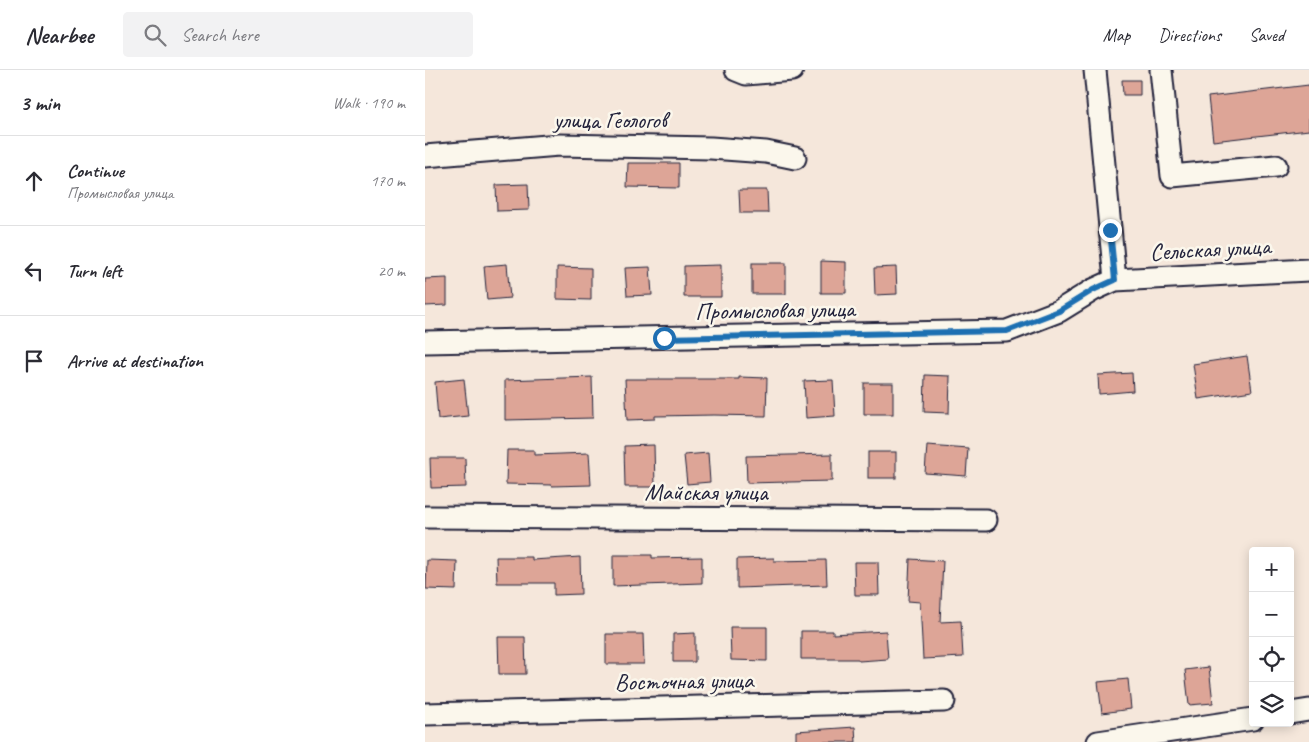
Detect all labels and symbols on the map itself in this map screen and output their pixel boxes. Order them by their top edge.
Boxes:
street label: улица Геологов [551,105,671,135]
route end [1099,219,1122,242]
street label: Сельская улица [1149,231,1273,267]
street label: Промысловая улица [695,294,857,326]
route start [653,327,676,350]
street label: Майская улица [644,477,769,507]
street label: Восточная улица [614,665,755,697]

